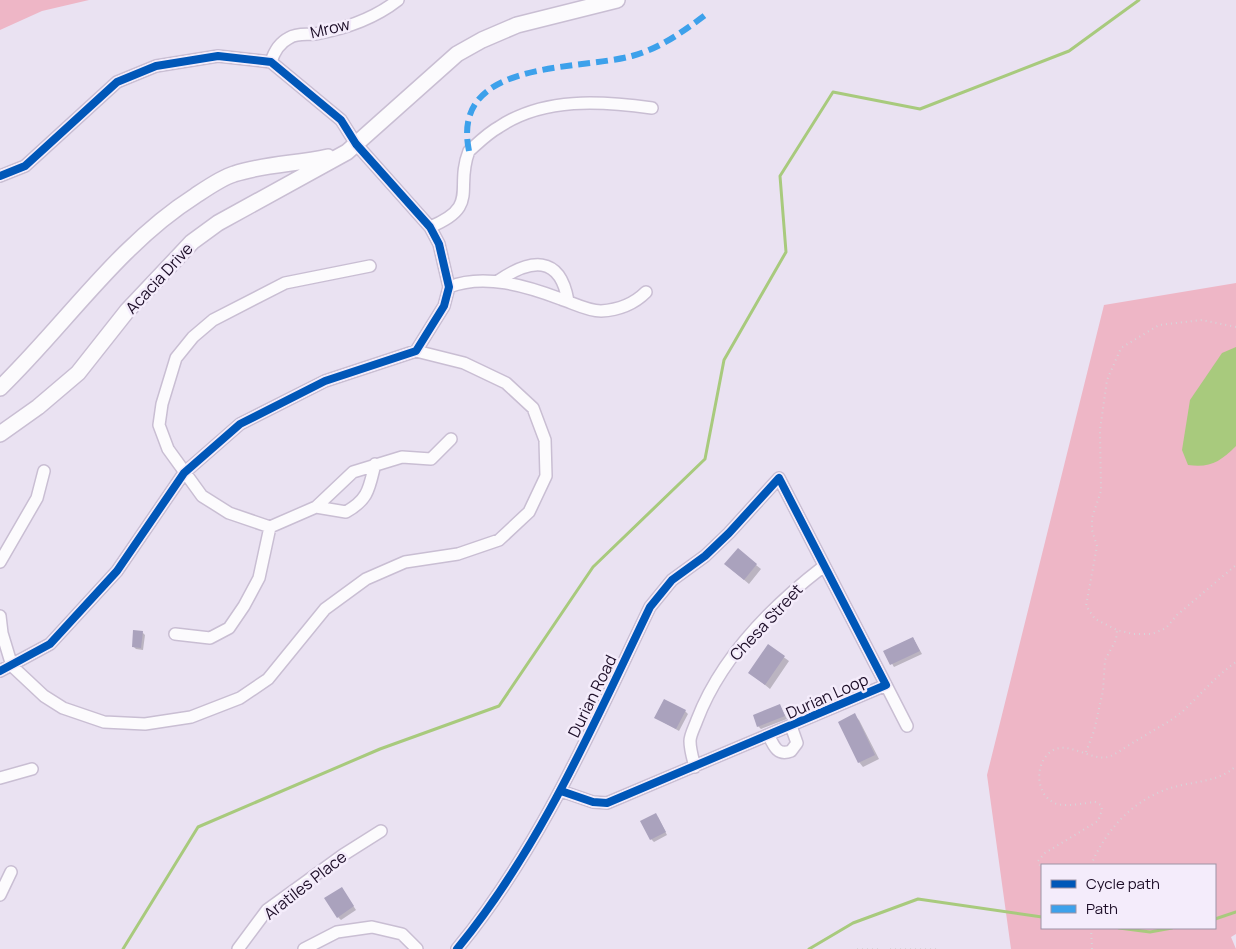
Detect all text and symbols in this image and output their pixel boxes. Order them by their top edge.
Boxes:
street label: Mrow [308,13,352,43]
street label: Acacia Drive [120,238,198,318]
street label: Chesa Street [725,579,807,665]
street label: Durian Road [563,651,621,741]
street label: Durian Loop [782,668,872,724]
street label: Aratiles Place [259,846,351,924]
legend [1041,864,1216,929]
text: Cycle path [1086,873,1160,894]
text: Path [1086,898,1118,919]

